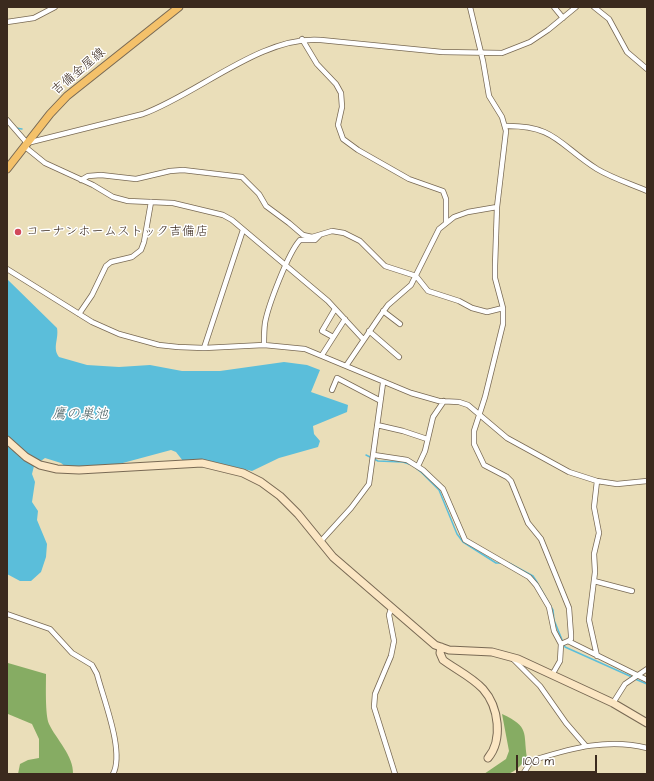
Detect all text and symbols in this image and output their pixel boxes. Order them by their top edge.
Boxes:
street label: 吉備金屋線 [49,45,109,99]
place label: コーナンホームストック吉備店 [26,224,208,240]
marker: コーナンホームストック吉備店 [13,227,23,237]
water label: 鷹の巣池 [52,407,108,423]
scale bar [518,747,599,773]
text: 100 m [523,753,554,770]

